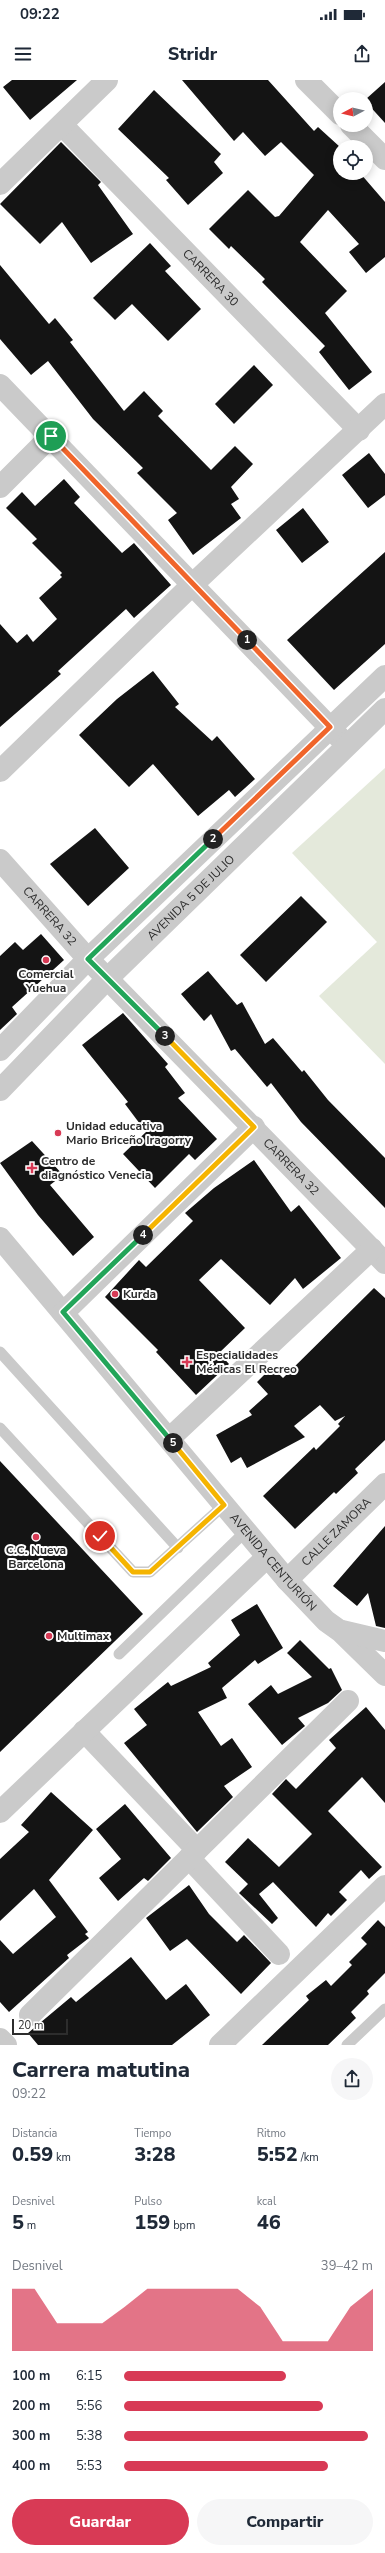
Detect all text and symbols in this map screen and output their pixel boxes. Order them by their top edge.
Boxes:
text: 09:22 [20,4,60,24]
text: Stridr [168,42,217,66]
icon: menu [12,43,34,65]
icon: share [351,43,373,65]
north arrow [333,92,373,132]
map controls [333,92,373,180]
button: locate [333,140,373,180]
street label: CARRERA 30 [179,246,242,310]
pin [34,419,68,453]
icon: arrive [40,425,62,447]
pin: 1 [237,630,257,650]
text: 1 [244,632,250,647]
pin: 2 [203,829,223,849]
text: 2 [210,831,216,846]
street label: AVENIDA 5 DE JULIO [143,851,238,944]
street label: CARRERA 32 [19,883,80,949]
marker: Comercial Yuehua [41,955,51,965]
place label: Comercial Yuehua [18,966,74,996]
pin: 3 [155,1026,175,1046]
text: 3 [162,1028,168,1043]
place label: Unidad educativa Mario Briceño Iragorry [66,1118,192,1148]
marker: Unidad educativa Mario Briceño Iragorry [53,1128,63,1138]
street label: CARRERA 32 [260,1135,323,1199]
place label: Centro de diagnóstico Venecia [41,1153,151,1183]
marker: Centro de diagnóstico Venecia [26,1162,38,1174]
pin: 4 [133,1225,153,1245]
text: 4 [140,1227,146,1242]
place label: Kurda [123,1286,156,1302]
marker: Kurda [110,1289,120,1299]
place label: Especialidades Médicas El Recreo [196,1347,297,1377]
marker: Especialidades Médicas El Recreo [181,1356,193,1368]
pin: 5 [163,1433,183,1453]
text: 5 [170,1435,176,1450]
street label: CALLE ZAMORA [298,1494,375,1569]
street label: AVENIDA CENTURIÓN [226,1510,320,1615]
pin [83,1519,117,1553]
icon: check [89,1525,111,1547]
marker: C.C. Nueva Barcelona [31,1532,41,1542]
place label: C.C. Nueva Barcelona [6,1542,66,1572]
place label: Multimax [57,1628,110,1644]
marker: Multimax [44,1631,54,1641]
scale bar [12,2017,68,2036]
text: 20 m [18,2018,43,2033]
text: Carrera matutina [12,2055,190,2085]
button: share [331,2058,373,2100]
text: 09:22 [12,2085,46,2103]
text: Distancia [12,2126,57,2141]
text: Tiempo [134,2126,171,2141]
text: Ritmo [257,2126,286,2141]
text: 0.59 [12,2141,53,2168]
text: 3:28 [134,2141,176,2168]
text: 5:52 [257,2141,298,2168]
text: km [53,2150,71,2165]
text: /km [298,2150,319,2165]
text: Desnivel [12,2194,55,2209]
text: Pulso [134,2194,162,2209]
text: kcal [257,2194,276,2209]
text: 5 [12,2209,24,2236]
text: 159 [134,2209,170,2236]
text: 46 [257,2209,281,2236]
text: m [24,2218,36,2233]
text: bpm [170,2218,195,2233]
text: Desnivel [12,2257,63,2275]
text: 39–42 m [321,2257,373,2275]
text: 100 m [12,2367,50,2385]
text: 6:15 [76,2367,102,2385]
text: 200 m [12,2397,50,2415]
text: 5:56 [76,2397,102,2415]
text: 300 m [12,2427,50,2445]
text: 5:38 [76,2427,102,2445]
text: 400 m [12,2457,50,2475]
text: 5:53 [76,2457,102,2475]
button: Guardar [12,2499,189,2545]
button: Compartir [197,2499,373,2545]

